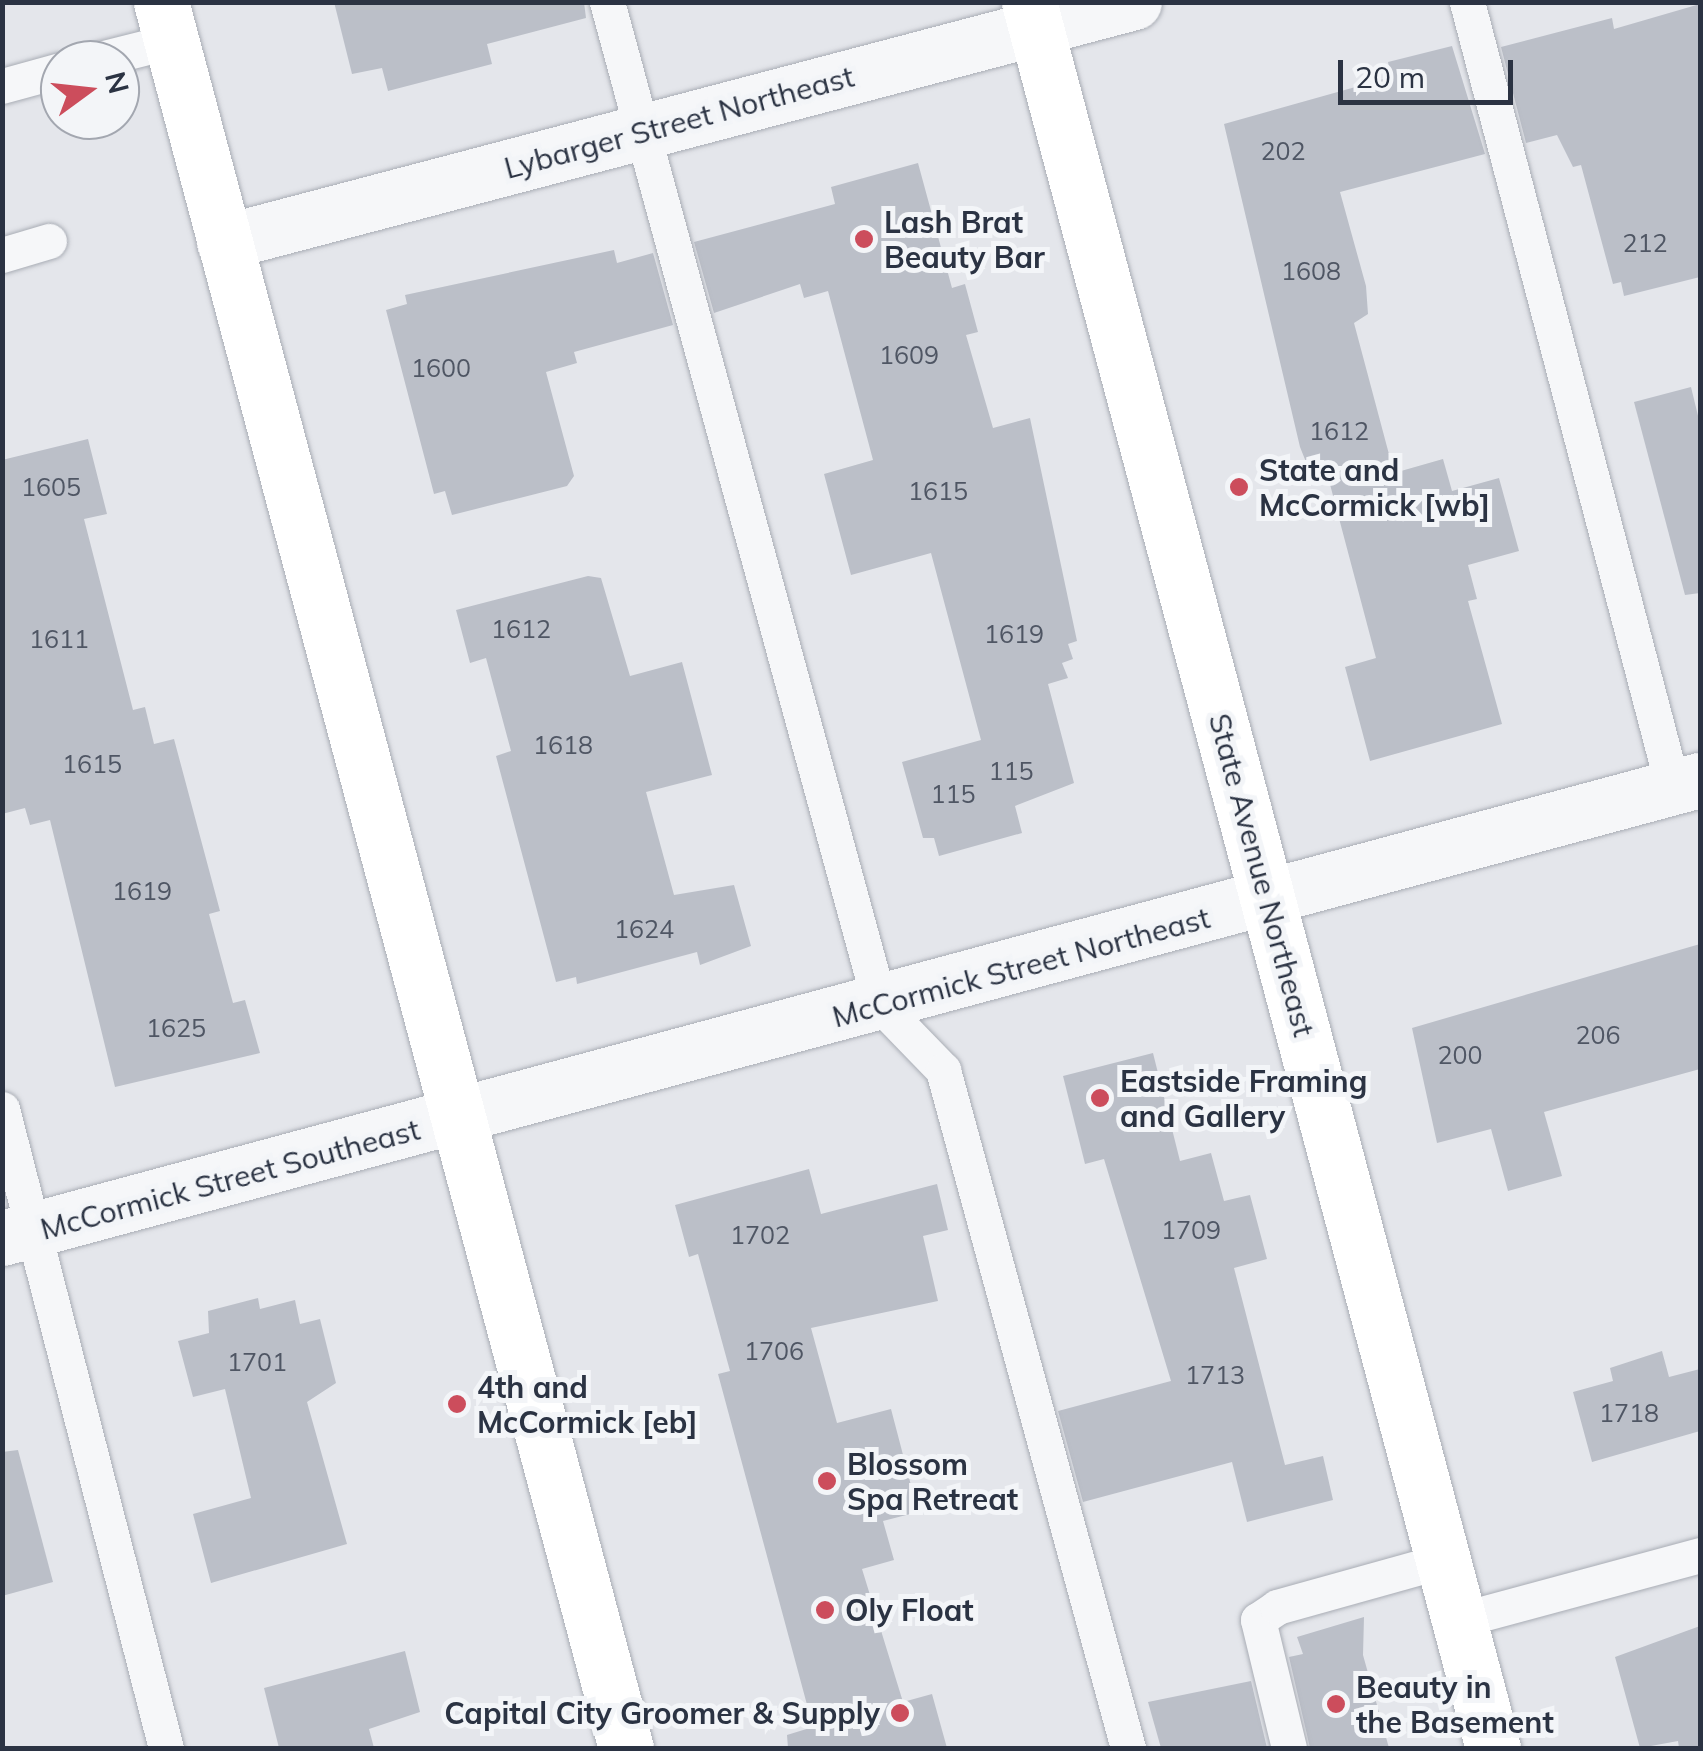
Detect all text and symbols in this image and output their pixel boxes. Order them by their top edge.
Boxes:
north arrow [40,40,140,140]
scale bar [1343,40,1518,102]
street label: Lybarger Street Northeast [500,58,858,186]
text: 20 m [1355,58,1425,96]
text: N [98,68,137,97]
house number: 202 [1261,136,1305,166]
place label: Lash Brat Beauty Bar [884,204,1045,274]
marker: Lash Brat Beauty Bar [853,228,875,250]
house number: 212 [1623,228,1667,258]
house number: 1608 [1281,256,1341,286]
house number: 1609 [879,340,939,370]
house number: 1600 [411,353,471,383]
house number: 1612 [1309,416,1369,446]
place label: State and McCormick [wb] [1259,452,1490,522]
house number: 1605 [21,472,81,502]
house number: 1615 [908,476,968,506]
marker: State and McCormick [wb] [1228,476,1250,498]
house number: 1612 [491,614,551,644]
house number: 1619 [984,619,1044,649]
house number: 1611 [29,624,89,654]
street label: State Avenue Northeast [1202,710,1322,1040]
house number: 1618 [533,730,593,760]
house number: 1615 [62,749,122,779]
house number: 115 [989,756,1033,786]
house number: 115 [931,779,975,809]
house number: 1619 [112,876,172,906]
street label: McCormick Street Northeast [828,899,1214,1035]
house number: 1624 [614,914,674,944]
house number: 1625 [146,1013,206,1043]
house number: 206 [1576,1020,1620,1050]
house number: 200 [1438,1040,1482,1070]
place label: Eastside Framing and Gallery [1120,1063,1367,1134]
marker: Eastside Framing and Gallery [1089,1087,1111,1109]
street label: McCormick Street Southeast [36,1111,424,1247]
house number: 1709 [1161,1215,1221,1245]
house number: 1702 [730,1220,790,1250]
house number: 1706 [744,1336,804,1366]
house number: 1701 [227,1347,287,1377]
house number: 1713 [1185,1360,1245,1390]
place label: 4th and McCormick [eb] [477,1369,698,1440]
marker: 4th and McCormick [eb] [446,1393,468,1415]
house number: 1718 [1599,1398,1659,1428]
place label: Blossom Spa Retreat [847,1446,1018,1516]
marker: Blossom Spa Retreat [816,1470,838,1492]
place label: Oly Float [845,1592,974,1628]
marker: Oly Float [814,1599,836,1621]
place label: Beauty in the Basement [1356,1669,1554,1740]
marker: Beauty in the Basement [1325,1693,1347,1715]
place label: Capital City Groomer & Supply [444,1695,880,1731]
marker: Capital City Groomer & Supply [889,1702,911,1724]

